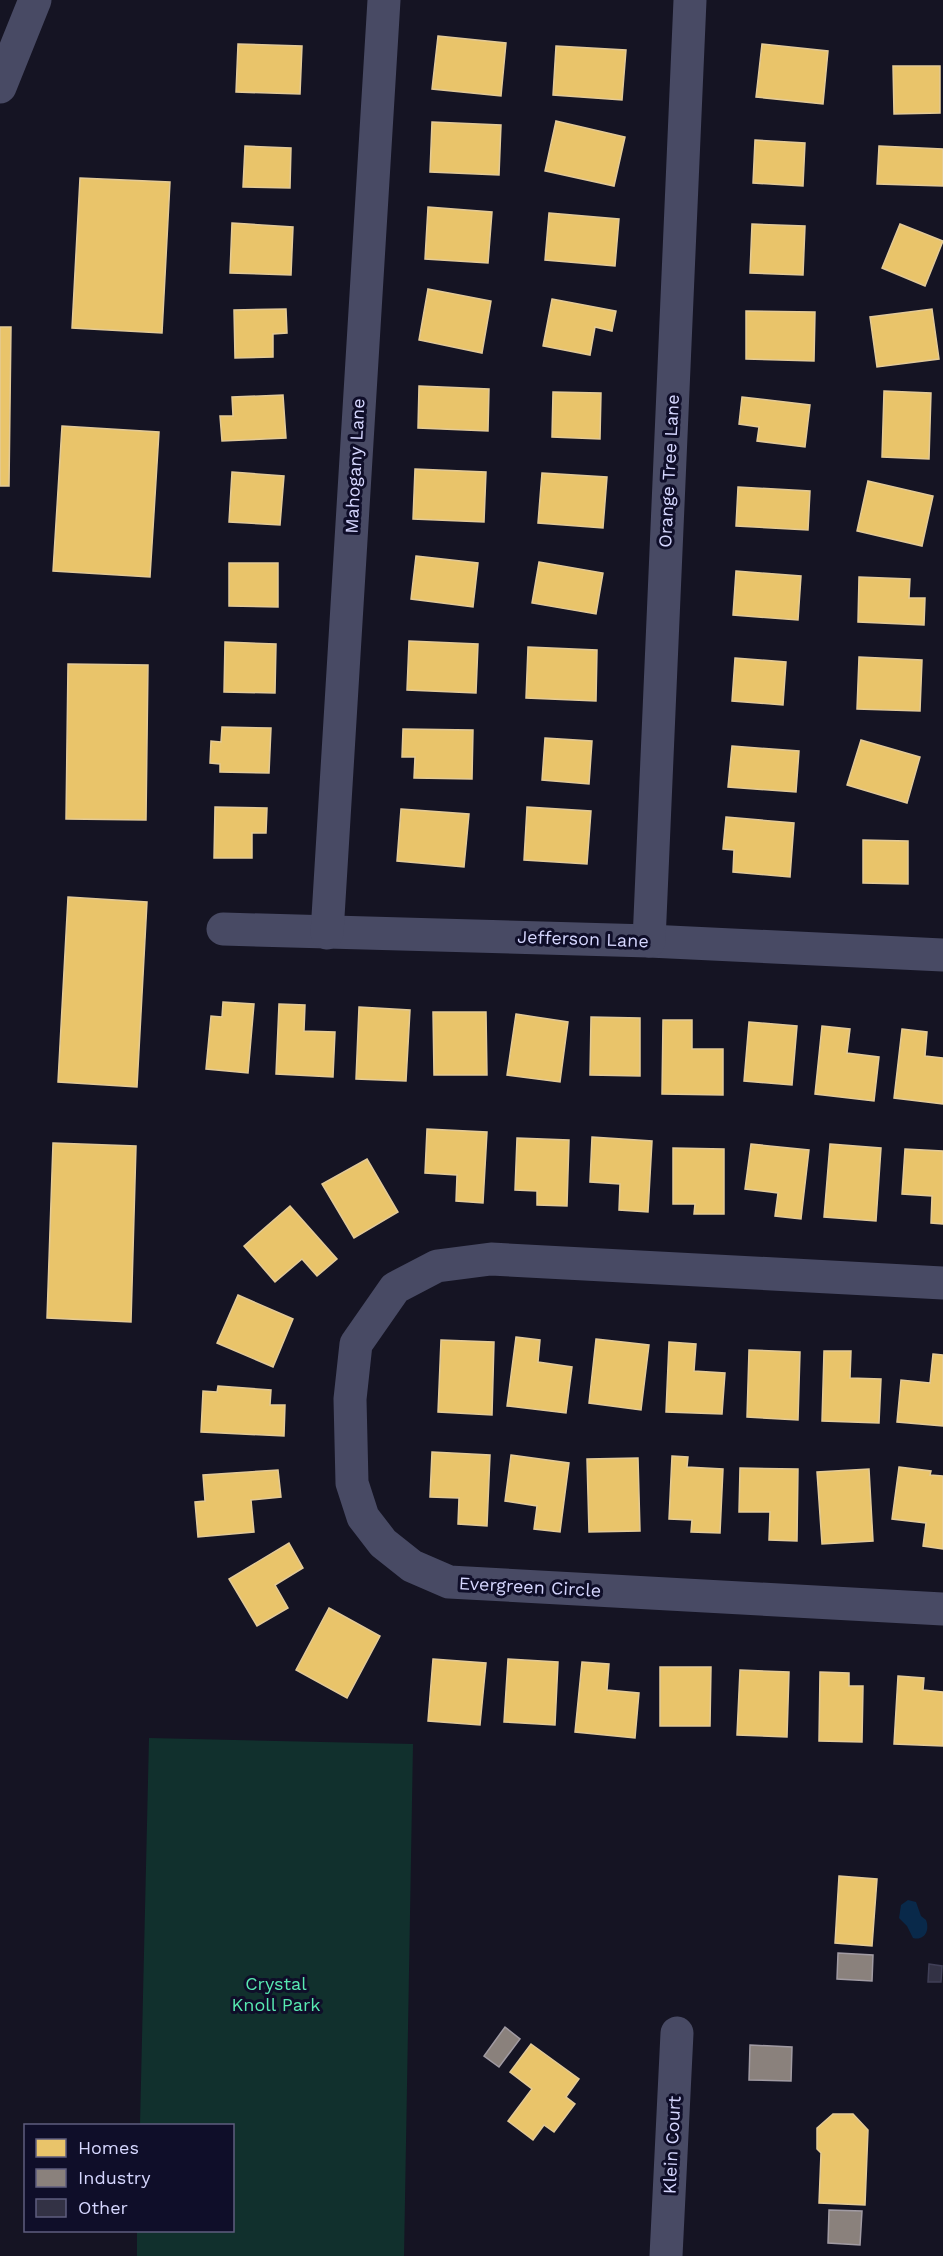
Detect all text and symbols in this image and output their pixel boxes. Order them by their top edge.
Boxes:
street label: Orange Tree Lane [654,394,683,548]
street label: Mahogany Lane [340,398,369,534]
street label: Jefferson Lane [517,926,649,951]
street label: Evergreen Circle [458,1572,602,1601]
park label: Crystal Knoll Park [232,1973,321,2015]
street label: Klein Court [658,2095,685,2195]
legend [24,2124,234,2232]
text: Homes [78,2137,139,2158]
text: Industry [78,2167,151,2188]
text: Other [78,2197,128,2218]

